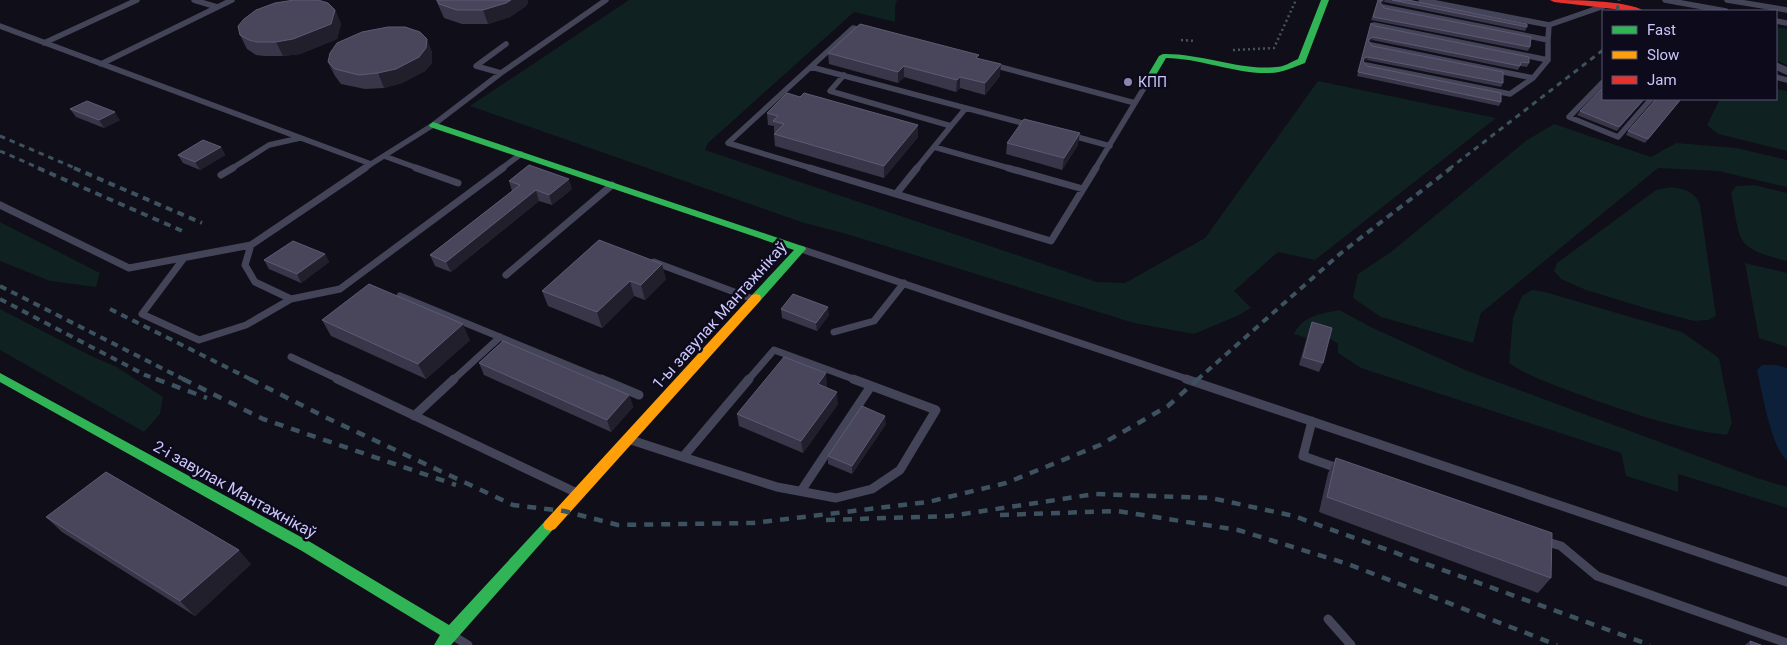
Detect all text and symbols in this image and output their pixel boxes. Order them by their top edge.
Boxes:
legend [1602,10,1777,100]
text: Fast [1647,21,1676,39]
text: Slow [1647,46,1679,64]
text: Jam [1647,71,1677,89]
place label: КПП [1138,74,1167,90]
marker: КПП [1122,76,1134,88]
street label: 1-ы завулак Мантажнікаў [648,237,791,393]
street label: 2-і завулак Мантажнікаў [150,437,320,542]

